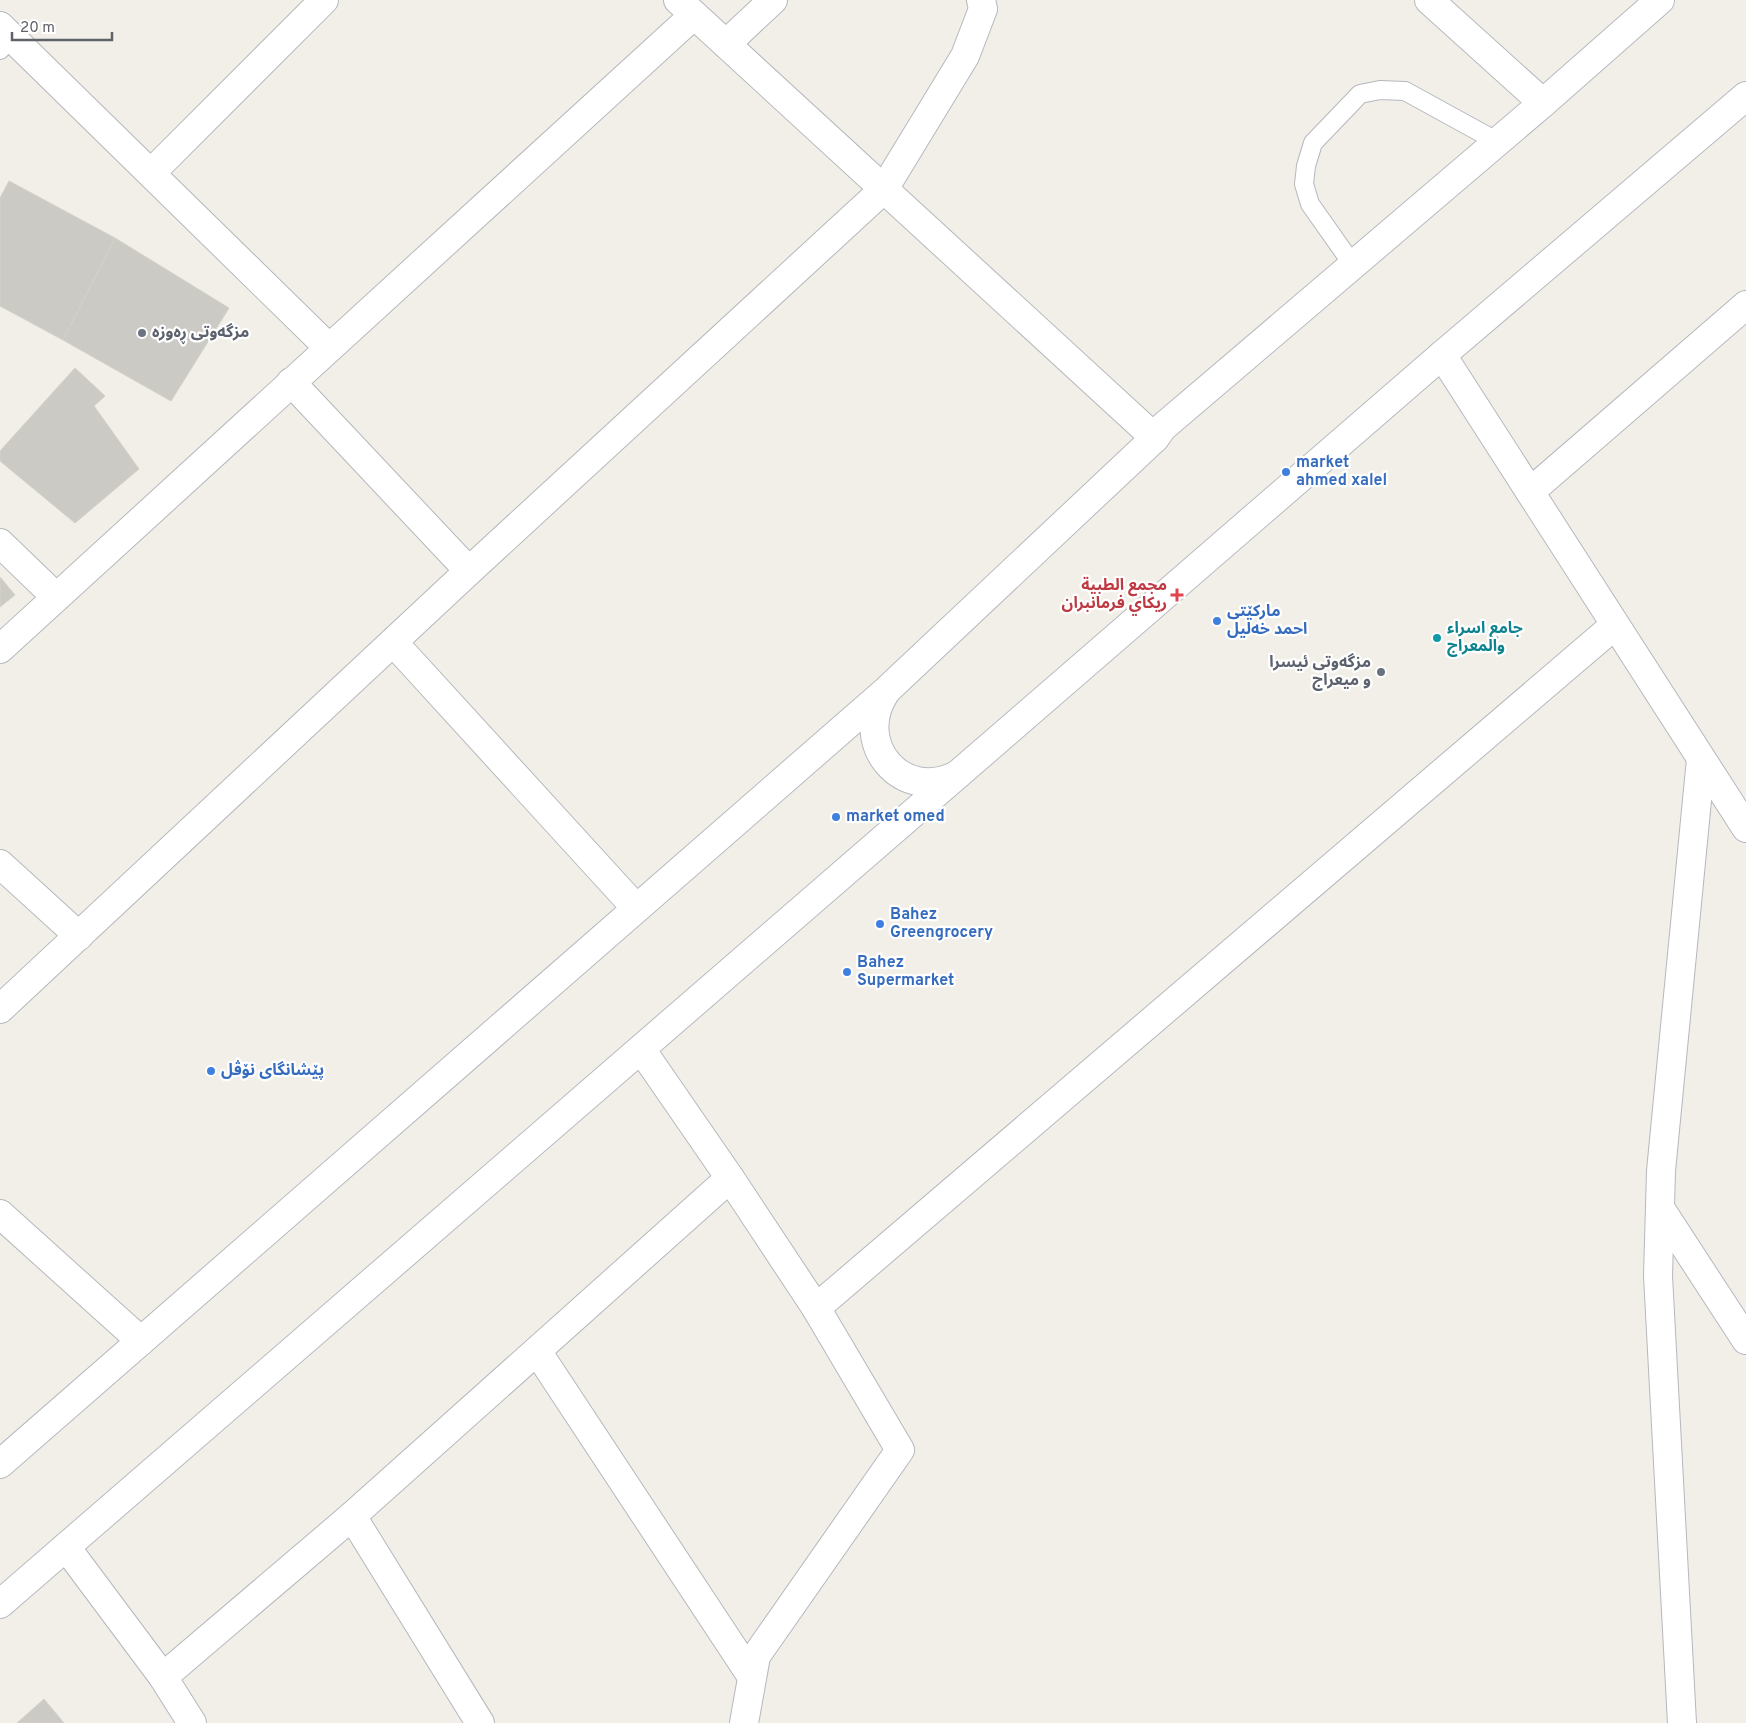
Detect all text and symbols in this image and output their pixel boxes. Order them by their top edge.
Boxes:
scale bar [12,10,112,42]
text: 20 m [20,19,55,38]
place label: مزگەوتی ڕەوزە [152,323,249,345]
marker: مزگەوتی ڕەوزە [136,327,148,339]
place label: market ahmed xalel [1296,453,1387,491]
marker: market ahmed xalel [1280,466,1292,478]
place label: مجمع الطبية ريكاي فرمانبران [1062,576,1167,616]
marker: مجمع الطبية ريكاي فرمانبران [1171,589,1183,601]
place label: مارکێتی احمد خەلیل [1227,602,1307,640]
marker: مارکێتی احمد خەلیل [1211,615,1223,627]
place label: جامع اسراء والمعراج [1447,619,1523,657]
marker: جامع اسراء والمعراج [1431,632,1443,644]
place label: مزگەوتی ئیسرا و میعراج [1269,653,1371,691]
marker: مزگەوتی ئیسرا و میعراج [1375,666,1387,678]
place label: market omed [846,807,945,827]
marker: market omed [830,811,842,823]
place label: Bahez Greengrocery [890,905,993,943]
marker: Bahez Greengrocery [874,918,886,930]
place label: Bahez Supermarket [857,953,954,991]
marker: Bahez Supermarket [841,966,853,978]
place label: پێشانگای نۆڤل [221,1059,324,1081]
marker: پێشانگای نۆڤل [205,1065,217,1077]

